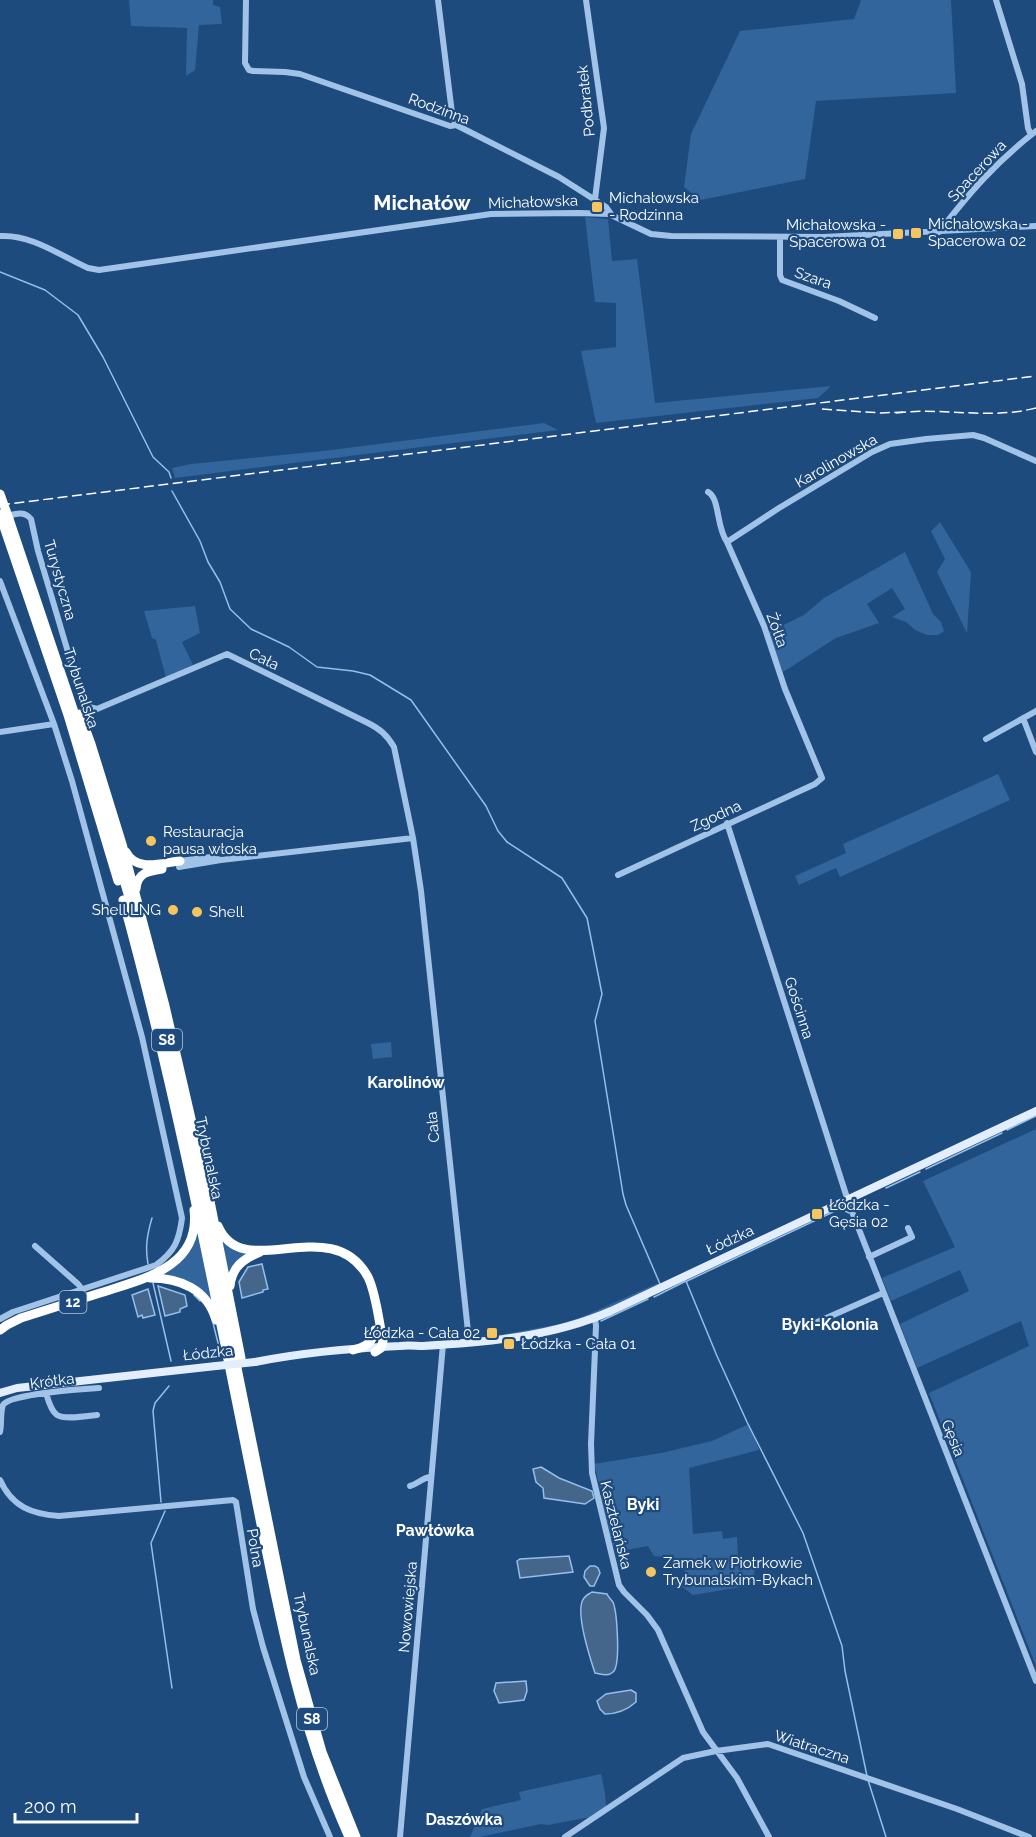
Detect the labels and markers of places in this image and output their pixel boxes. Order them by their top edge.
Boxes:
place label: Michałowska - Rodzinna [609,189,699,224]
marker: Michałowska - Rodzinna [590,200,604,214]
place label: Michałowska - Spacerowa 02 [928,215,1028,250]
place label: Michałowska - Spacerowa 01 [786,216,887,251]
marker: Michałowska - Spacerowa 02 [909,226,923,240]
marker: Michałowska - Spacerowa 01 [891,227,905,241]
place label: Restauracja pausa włoska [163,823,257,858]
marker: Restauracja pausa włoska [144,834,158,848]
place label: Shell LNG [92,901,161,919]
marker: Shell LNG [166,903,180,917]
place label: Shell [209,903,245,921]
marker: Shell [190,905,204,919]
place label: Łódzka - Gęsia 02 [829,1196,890,1231]
marker: Łódzka - Gęsia 02 [810,1207,824,1221]
place label: Łódzka - Cała 02 [364,1324,480,1342]
marker: Łódzka - Cała 02 [485,1326,499,1340]
place label: Łódzka - Cała 01 [521,1335,636,1353]
marker: Łódzka - Cała 01 [502,1337,516,1351]
place label: Zamek w Piotrkowie Trybunalskim-Bykach [663,1554,813,1589]
marker: Zamek w Piotrkowie Trybunalskim-Bykach [644,1565,658,1579]

